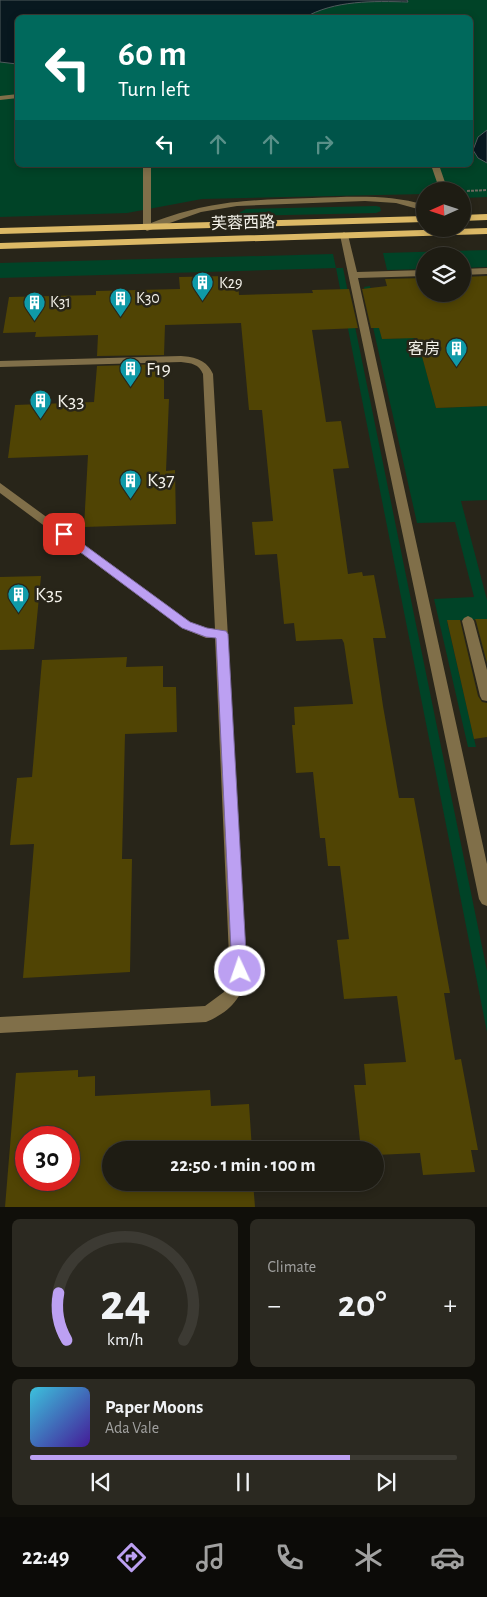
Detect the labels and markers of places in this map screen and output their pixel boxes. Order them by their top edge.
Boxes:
building icon: K29 [191,271,215,302]
place label: K29 [219,275,243,291]
building icon: K30 [108,286,132,317]
building icon: K31 [22,290,46,321]
place label: K30 [136,290,160,306]
place label: K31 [50,294,71,310]
building icon: 客房 [444,337,468,368]
place label: 客房 [408,340,440,357]
building icon: F19 [118,357,142,388]
place label: F19 [146,359,171,379]
building icon: K33 [29,389,53,420]
place label: K33 [57,391,84,411]
building icon: K37 [119,468,143,499]
place label: K37 [147,470,175,490]
pin [43,513,85,555]
building icon: K35 [7,582,31,613]
place label: K35 [35,584,63,604]

